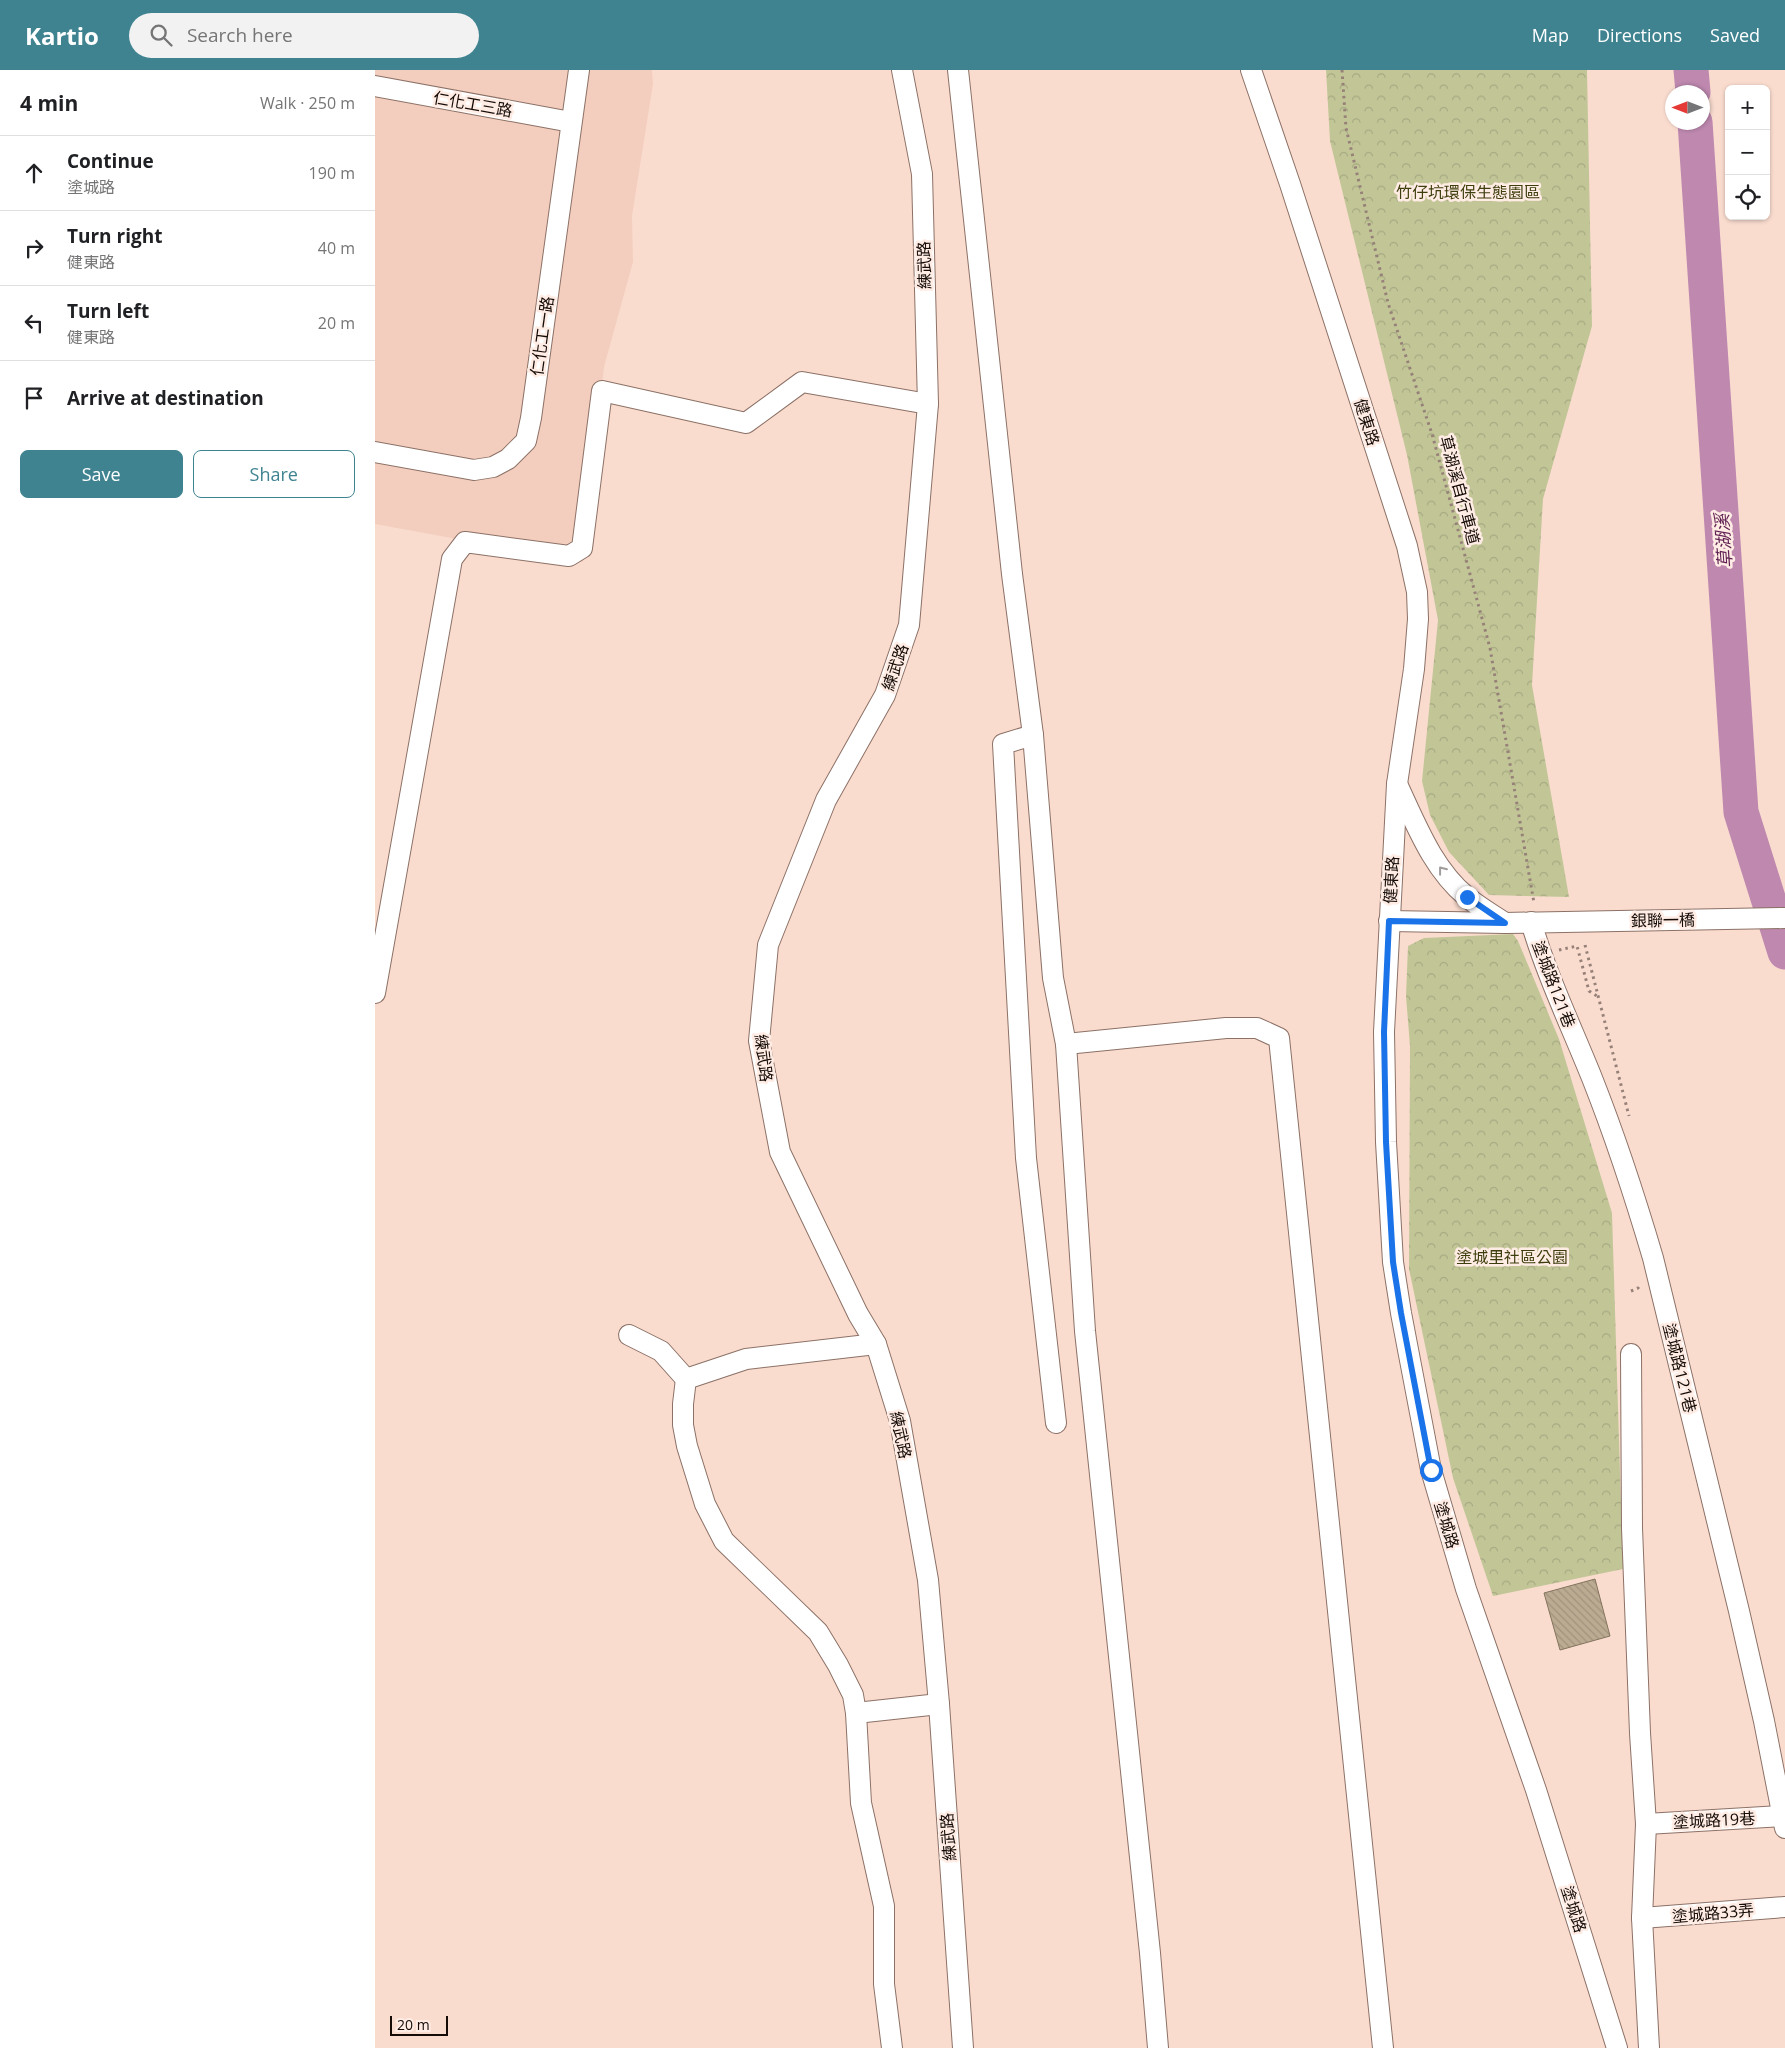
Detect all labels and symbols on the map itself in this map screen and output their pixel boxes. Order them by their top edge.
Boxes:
north arrow [1665,85,1710,130]
street label: 仁化工三路 [432,86,514,122]
park label: 竹仔坑環保生態園區 [1396,181,1540,203]
street label: 練武路 [913,241,935,289]
street label: 仁化工一路 [526,295,558,377]
street label: 健東路 [1349,396,1385,448]
street label: 草湖溪自行車道 [1435,433,1485,547]
water label: 草湖溪 [1709,510,1737,569]
street label: 練武路 [877,641,913,693]
street label: 健東路 [1379,855,1403,905]
one-way arrow [1439,867,1447,876]
route end [1456,886,1479,909]
street label: 銀聯一橋 [1631,908,1695,932]
street label: 塗城路121巷 [1527,937,1581,1031]
street label: 練武路 [750,1033,778,1083]
park label: 塗城里社區公園 [1456,1246,1568,1268]
street label: 塗城路121巷 [1658,1321,1702,1415]
street label: 練武路 [885,1409,917,1461]
route start [1420,1459,1443,1482]
street label: 塗城路 [1429,1499,1465,1551]
street label: 塗城路19巷 [1672,1807,1756,1833]
street label: 練武路 [935,1812,961,1862]
street label: 塗城路 [1556,1883,1592,1935]
street label: 塗城路33弄 [1671,1898,1755,1928]
scale bar [390,2013,447,2036]

